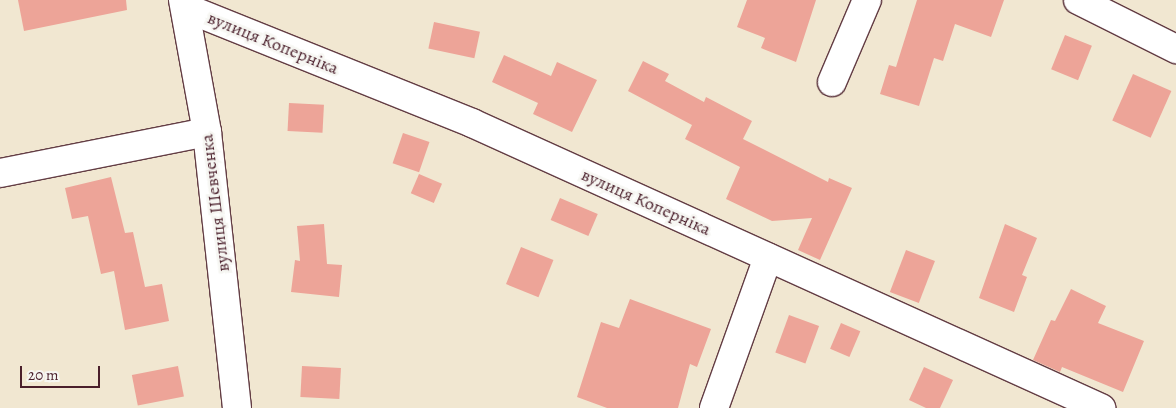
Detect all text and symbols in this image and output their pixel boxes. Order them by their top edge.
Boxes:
street label: вулиця Коперніка [204,7,342,79]
street label: вулиця Шевченка [196,133,234,273]
street label: вулиця Коперніка [578,164,714,240]
scale bar [22,356,102,388]
text: 20 m [28,365,59,385]

